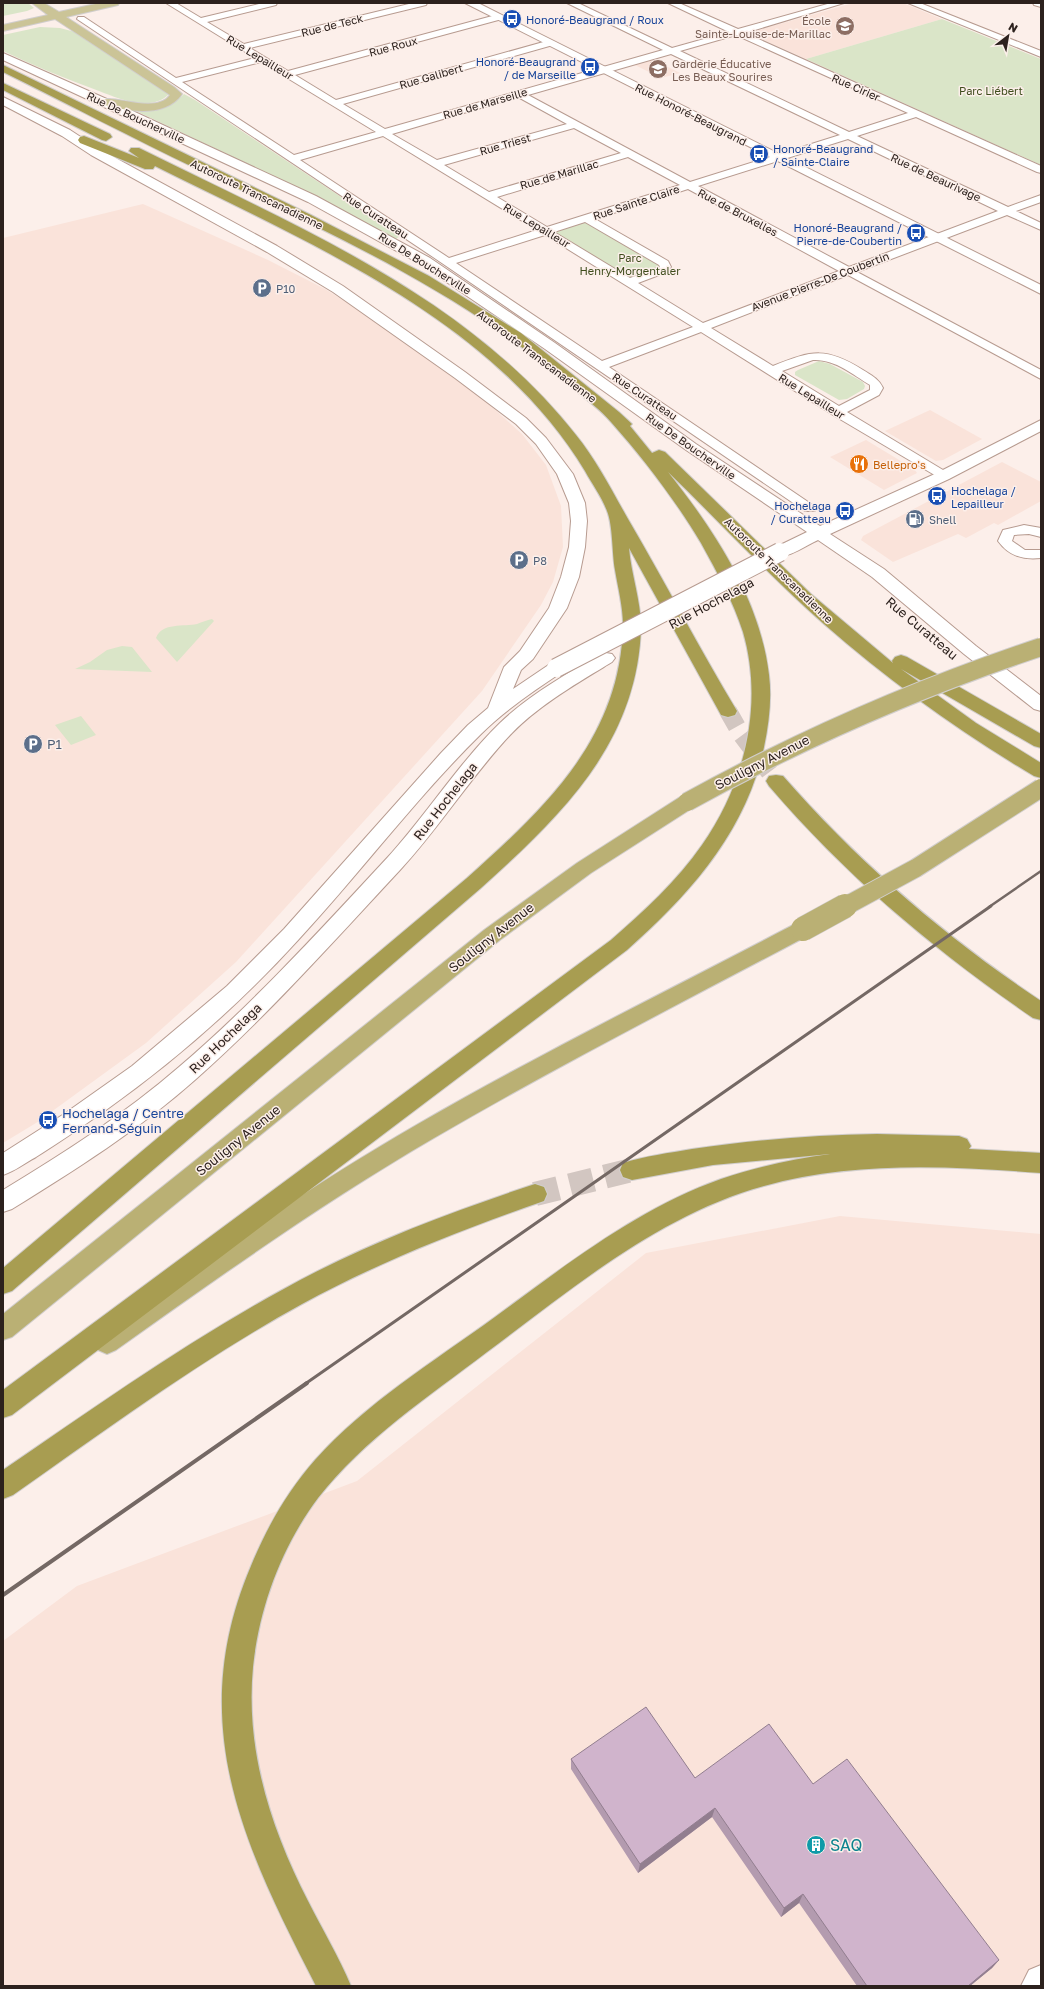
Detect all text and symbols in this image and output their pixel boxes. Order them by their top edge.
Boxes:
bus stop icon: Honoré-Beaugrand / Roux [501,8,523,30]
street label: Rue de Teck [300,11,364,39]
place label: Honoré-Beaugrand / Roux [526,13,664,26]
place label: École Sainte-Louise-de-Marillac [695,14,831,40]
school or university icon: École Sainte-Louise-de-Marillac [834,15,856,37]
north arrow [988,16,1028,56]
text: N [1006,19,1020,35]
street label: Rue Lepailleur [224,32,296,82]
street label: Rue Roux [367,33,419,59]
place label: Honoré-Beaugrand / de Marseille [476,55,576,81]
bus stop icon: Honoré-Beaugrand / de Marseille [579,56,601,78]
place label: Garderie Éducative Les Beaux Sourires [672,57,773,83]
school or university icon: Garderie Éducative Les Beaux Sourires [647,58,669,80]
street label: Rue Galibert [398,61,464,91]
street label: Rue Cirier [830,71,883,104]
street label: Rue Honoré-Beaugrand [633,80,749,148]
park label: Parc Liébert [959,84,1023,97]
street label: Rue de Marseille [441,85,529,121]
street label: Rue De Boucherville [85,89,187,145]
street label: Rue Triest [478,130,532,158]
place label: Honoré-Beaugrand / Sainte-Claire [773,142,873,168]
bus stop icon: Honoré-Beaugrand / Sainte-Claire [748,143,770,165]
street label: Rue de Beaurivage [889,150,983,204]
street label: Autoroute Transcanadienne [189,156,325,232]
street label: Rue de Marillac [518,157,600,191]
street label: Rue Sainte Claire [591,182,681,222]
street label: Rue de Bruxelles [696,185,780,239]
street label: Rue Curatteau [341,189,411,241]
street label: Rue Lepailleur [501,200,573,250]
place label: Honoré-Beaugrand / Pierre-de-Coubertin [794,221,902,247]
bus stop icon: Honoré-Beaugrand / Pierre-de-Coubertin [905,222,927,244]
street label: Rue De Boucherville [376,229,474,297]
street label: Avenue Pierre-De Coubertin [749,249,891,313]
park label: Parc Henry-Morgentaler [580,251,681,277]
parking icon: P10 [251,277,273,299]
place label: P10 [276,282,296,295]
street label: Autoroute Transcanadienne [475,307,599,405]
street label: Rue Curatteau [610,370,680,422]
street label: Rue Lepailleur [776,370,848,422]
street label: Rue De Boucherville [644,410,738,482]
restaurant icon: Bellepro's [848,453,870,475]
place label: Bellepro's [873,458,926,471]
place label: Hochelaga / Lepailleur [951,484,1016,510]
bus stop icon: Hochelaga / Lepailleur [926,485,948,507]
place label: Hochelaga / Curatteau [771,499,831,525]
bus stop icon: Hochelaga / Curatteau [834,500,856,522]
fuel station icon: Shell [904,508,926,530]
place label: Shell [929,513,957,526]
street label: Autoroute Transcanadienne [722,515,836,625]
parking icon: P8 [508,549,530,571]
place label: P8 [533,554,547,567]
street label: Rue Hochelaga [666,574,756,632]
street label: Rue Curatteau [883,593,961,663]
street label: Souligny Avenue [712,731,812,793]
parking icon: P1 [22,733,44,755]
place label: P1 [47,736,62,752]
street label: Rue Hochelaga [410,759,480,843]
street label: Souligny Avenue [445,899,537,975]
street label: Rue Hochelaga [185,999,265,1077]
street label: Souligny Avenue [193,1101,283,1179]
place label: Hochelaga / Centre Fernand-Séguin [62,1105,184,1136]
bus stop icon: Hochelaga / Centre Fernand-Séguin [37,1109,59,1131]
building icon: SAQ [805,1834,827,1856]
place label: SAQ [830,1835,862,1855]

